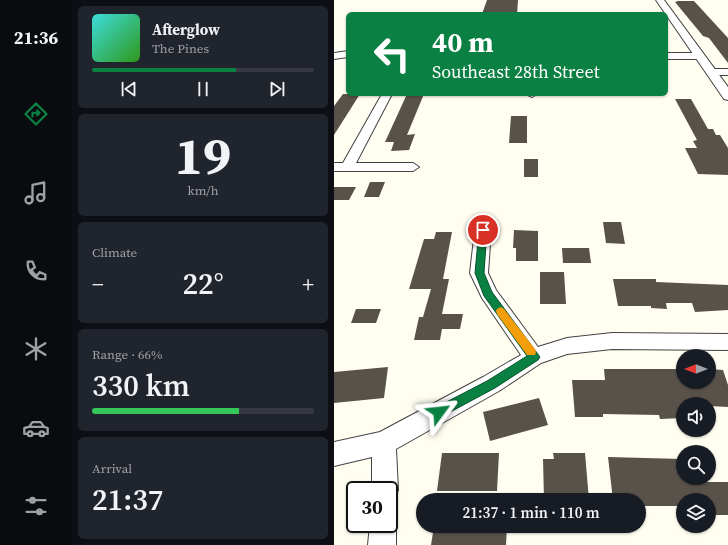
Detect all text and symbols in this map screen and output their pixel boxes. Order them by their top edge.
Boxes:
text: Afterglow [152,19,220,40]
text: 40 m [432,23,494,61]
text: 21:36 [14,25,58,50]
icon: left [366,28,418,80]
text: The Pines [152,40,209,57]
text: Southeast 28th Street [432,59,600,84]
icon: previous [118,78,140,100]
icon: pause [192,78,214,100]
icon: next [266,78,288,100]
icon: directions [22,100,50,128]
text: 19 [175,120,231,191]
icon: music [22,179,50,207]
text: km/h [188,182,218,199]
pin [466,213,500,247]
icon: arrive [472,219,494,241]
text: Climate [92,244,137,261]
icon: phone [22,257,50,285]
text: 22° [182,263,224,304]
text: − [92,269,104,299]
text: + [302,269,314,299]
icon: climate [22,335,50,363]
text: Range · 66% [92,346,163,363]
north arrow [676,349,716,389]
map controls [676,349,716,533]
text: 330 km [92,365,190,406]
position arrow [418,391,460,433]
button: sound [676,397,716,437]
icon: car [22,414,50,442]
button: search [676,445,716,485]
text: Arrival [92,460,132,477]
text: 21:37 [92,479,163,520]
speed limit sign: 30 [346,481,398,533]
icon: filters [22,492,50,520]
button: layers [676,493,716,533]
text: 21:37 · 1 min · 110 m [463,502,599,523]

